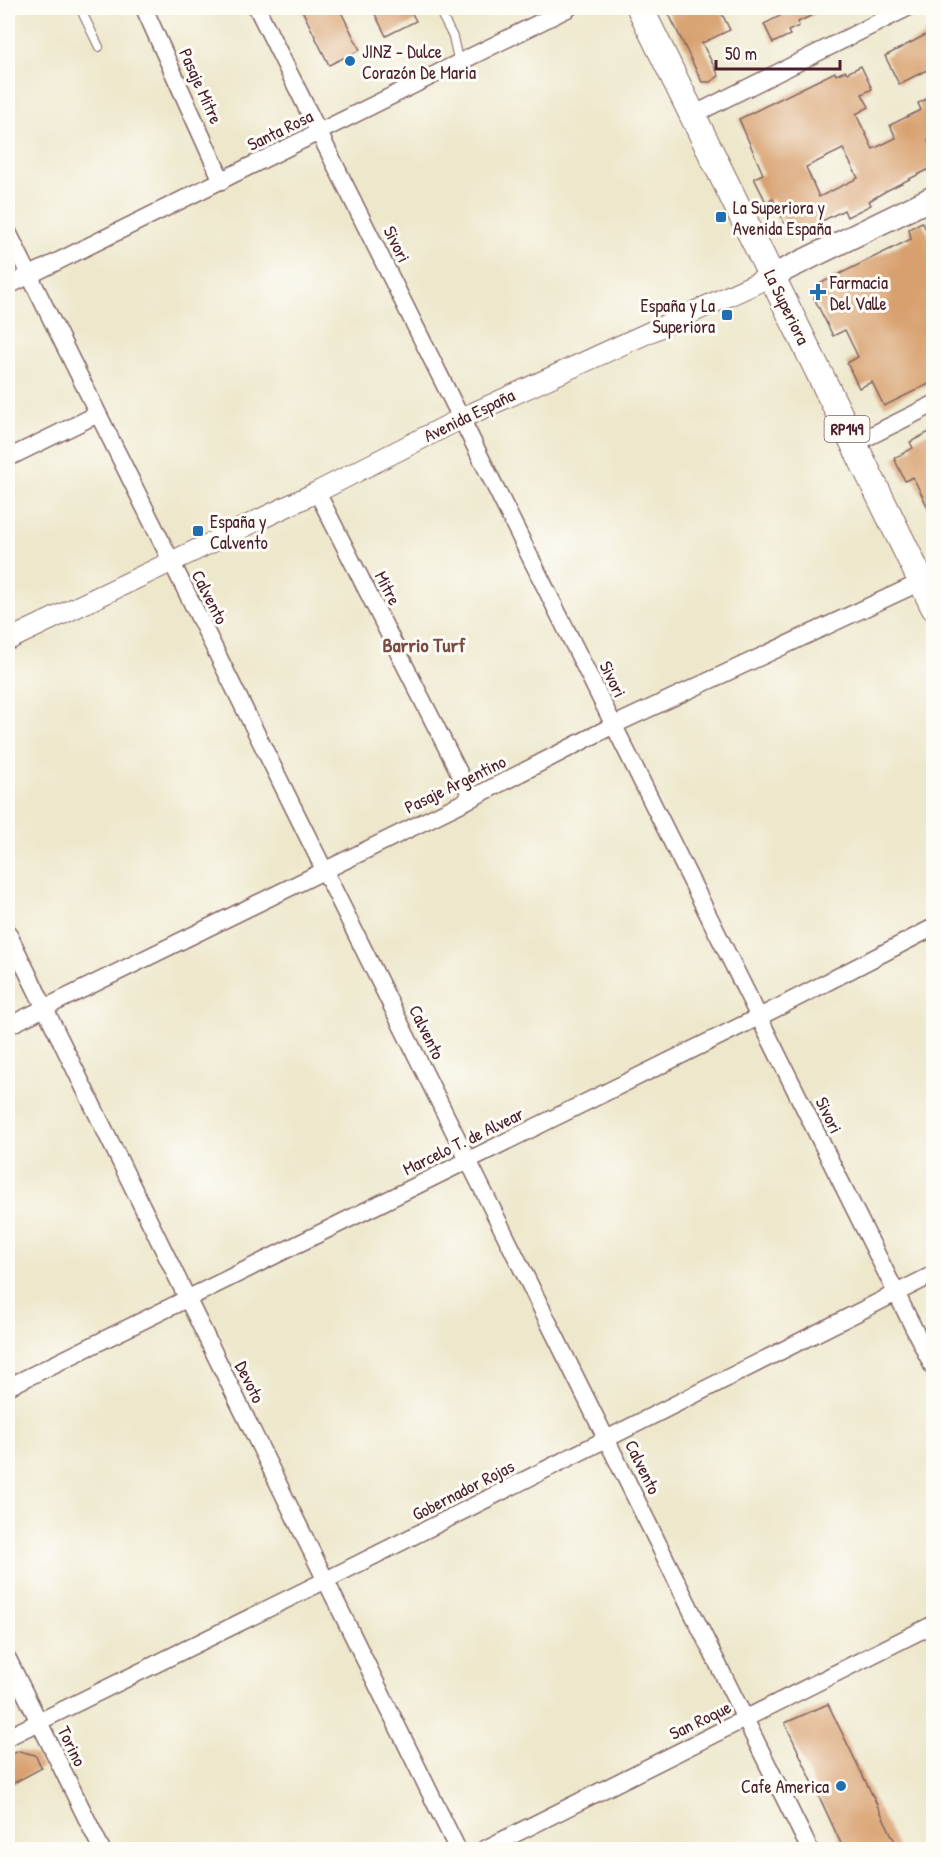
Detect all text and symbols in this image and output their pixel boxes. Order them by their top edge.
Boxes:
scale bar [716,33,840,71]
place label: JINZ - Dulce Corazón De Maria [362,39,476,85]
text: 50 m [725,41,757,66]
street label: Pasaje Mitre [173,44,229,128]
marker: JINZ - Dulce Corazón De Maria [343,54,357,68]
street label: Santa Rosa [243,103,317,157]
place label: La Superiora y Avenida España [733,195,831,241]
marker: La Superiora y Avenida España [714,210,728,224]
street label: Sivori [377,222,417,266]
street label: La Superiora [758,265,816,349]
place label: Farmacia Del Valle [829,270,888,316]
marker: Farmacia Del Valle [811,285,825,299]
place label: España y La Superiora [641,293,715,339]
marker: España y La Superiora [720,308,734,322]
street label: Avenida España [419,382,519,448]
road number: RP149 [824,416,870,442]
place label: España y Calvento [210,509,268,555]
marker: España y Calvento [191,524,205,538]
street label: Calvento [186,566,234,628]
street label: Mitre [369,567,407,609]
district label: Barrio Turf [383,631,466,658]
street label: Sivori [593,657,633,701]
street label: Pasaje Argentino [400,749,510,819]
street label: Calvento [403,1001,451,1063]
street label: Sivori [809,1093,849,1137]
street label: Marcelo T. de Alvear [398,1101,528,1181]
street label: Devoto [229,1357,271,1407]
street label: Calvento [619,1436,667,1498]
street label: Gobernador Rojas [408,1454,518,1526]
street label: San Roque [665,1694,735,1746]
street label: Torino [52,1722,92,1770]
place label: Cafe America [741,1774,829,1799]
marker: Cafe America [834,1779,848,1793]

